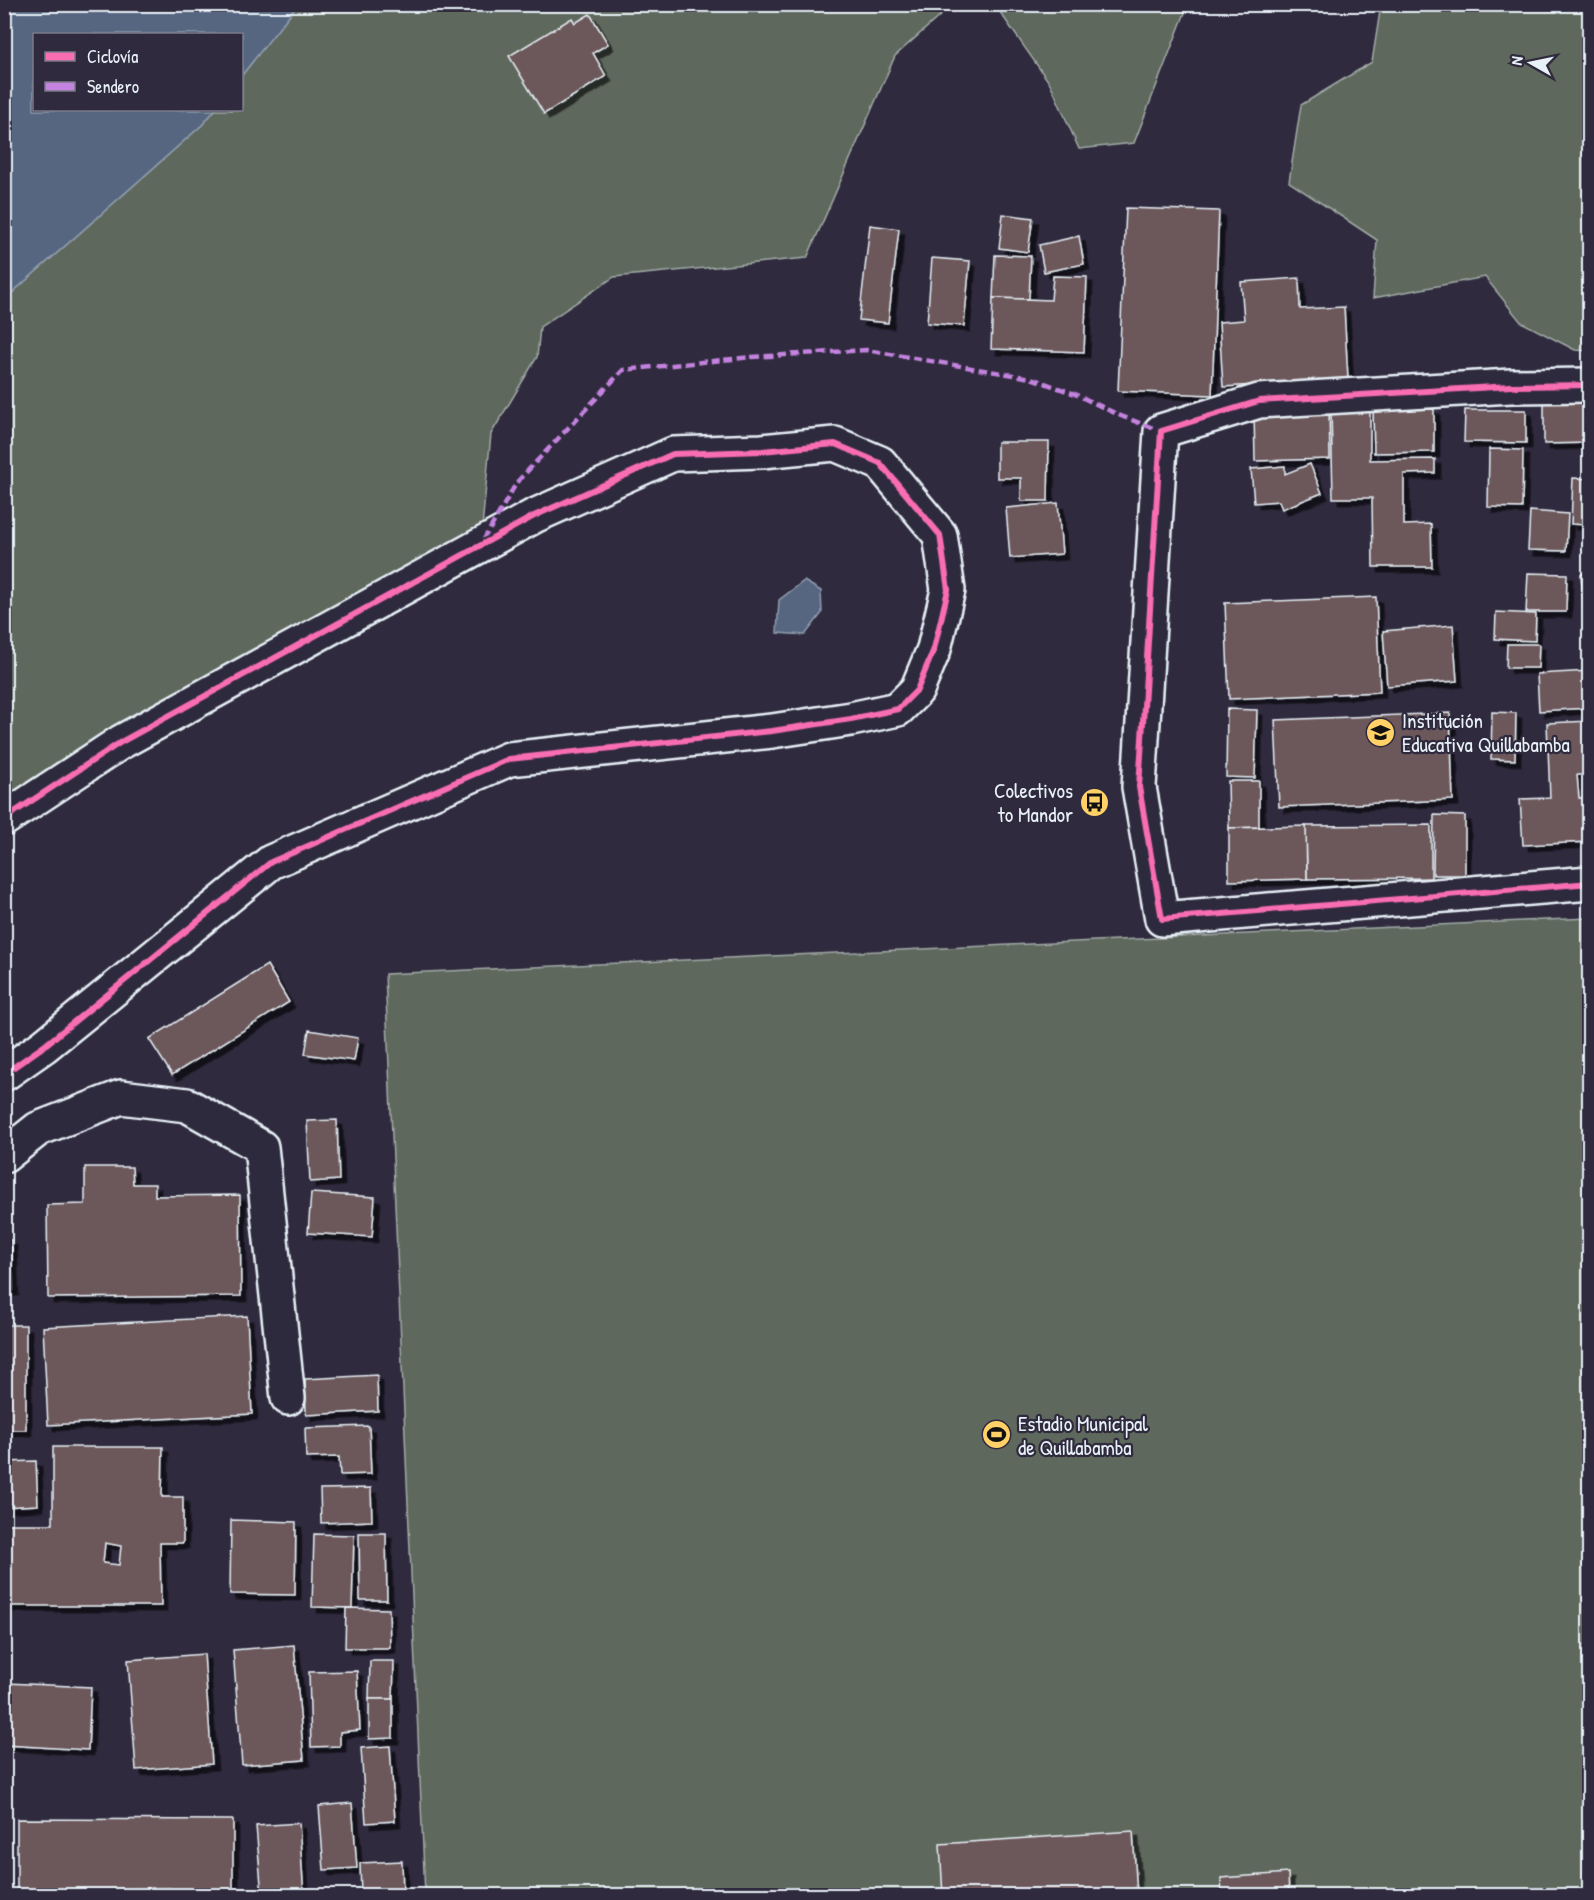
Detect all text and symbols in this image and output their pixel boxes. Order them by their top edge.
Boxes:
legend [33,33,243,111]
north arrow [1501,33,1561,93]
text: Ciclovía [87,44,138,69]
text: N [1505,54,1528,67]
text: Sendero [87,74,139,99]
place label: Institución Educativa Quillabamba [1402,706,1570,759]
school or university icon: Institución Educativa Quillabamba [1365,716,1397,748]
place label: Colectivos to Mandor [994,776,1073,829]
bus stop icon: Colectivos to Mandor [1078,786,1110,818]
place label: Estadio Municipal de Quillabamba [1018,1409,1148,1462]
sports icon: Estadio Municipal de Quillabamba [981,1419,1013,1451]

